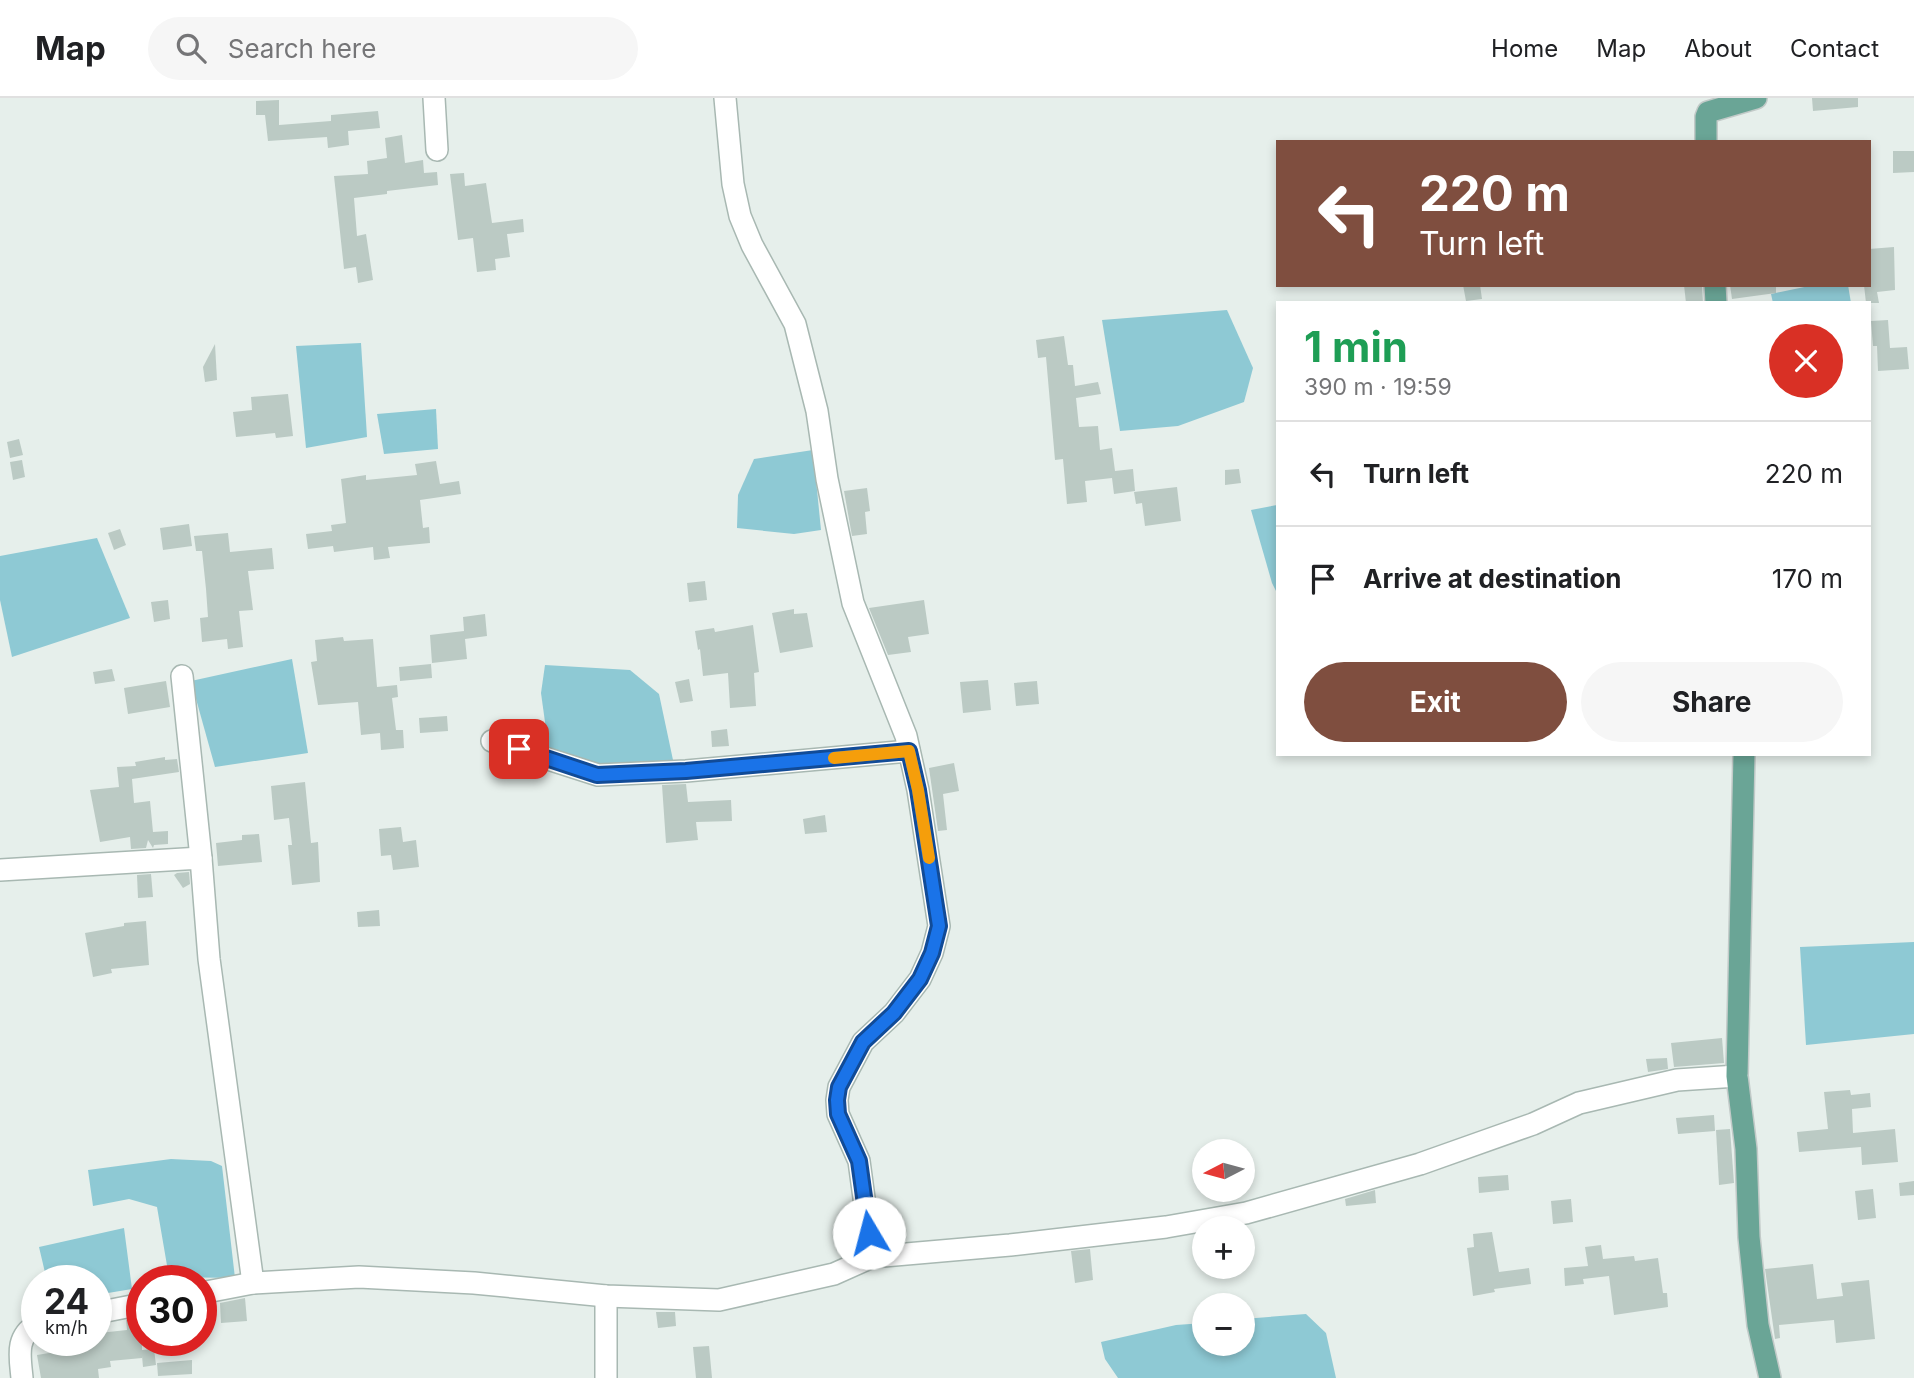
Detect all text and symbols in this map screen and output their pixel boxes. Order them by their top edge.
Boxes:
search box [148,17,638,80]
text: Map [35,28,106,68]
icon: search [172,29,210,67]
text: Search here [228,33,376,64]
text: Home [1491,34,1558,63]
text: Map [1596,34,1646,63]
text: About [1684,34,1752,63]
text: Contact [1790,34,1879,63]
text: 220 m [1419,164,1570,223]
icon: left [1304,168,1395,259]
text: Turn left [1419,224,1544,263]
text: 1 min [1304,321,1408,372]
button: close [1769,324,1843,398]
text: 390 m · 19:59 [1304,373,1452,401]
icon: left [1304,455,1342,493]
text: Turn left [1363,458,1469,489]
text: 220 m [1765,458,1843,489]
icon: arrive [1304,560,1342,598]
text: Arrive at destination [1363,563,1622,594]
text: 170 m [1772,563,1843,594]
button: Exit [1304,662,1567,742]
button: Share [1581,662,1843,742]
pin [489,719,549,779]
icon: arrive [500,730,538,768]
north arrow [1192,1139,1255,1202]
map controls [1192,1139,1255,1356]
position arrow [832,1196,906,1270]
button: + [1192,1216,1255,1279]
speed limit sign: 30 [126,1265,217,1356]
text: 24 [44,1280,89,1322]
button: − [1192,1293,1255,1356]
text: km/h [45,1317,88,1338]

